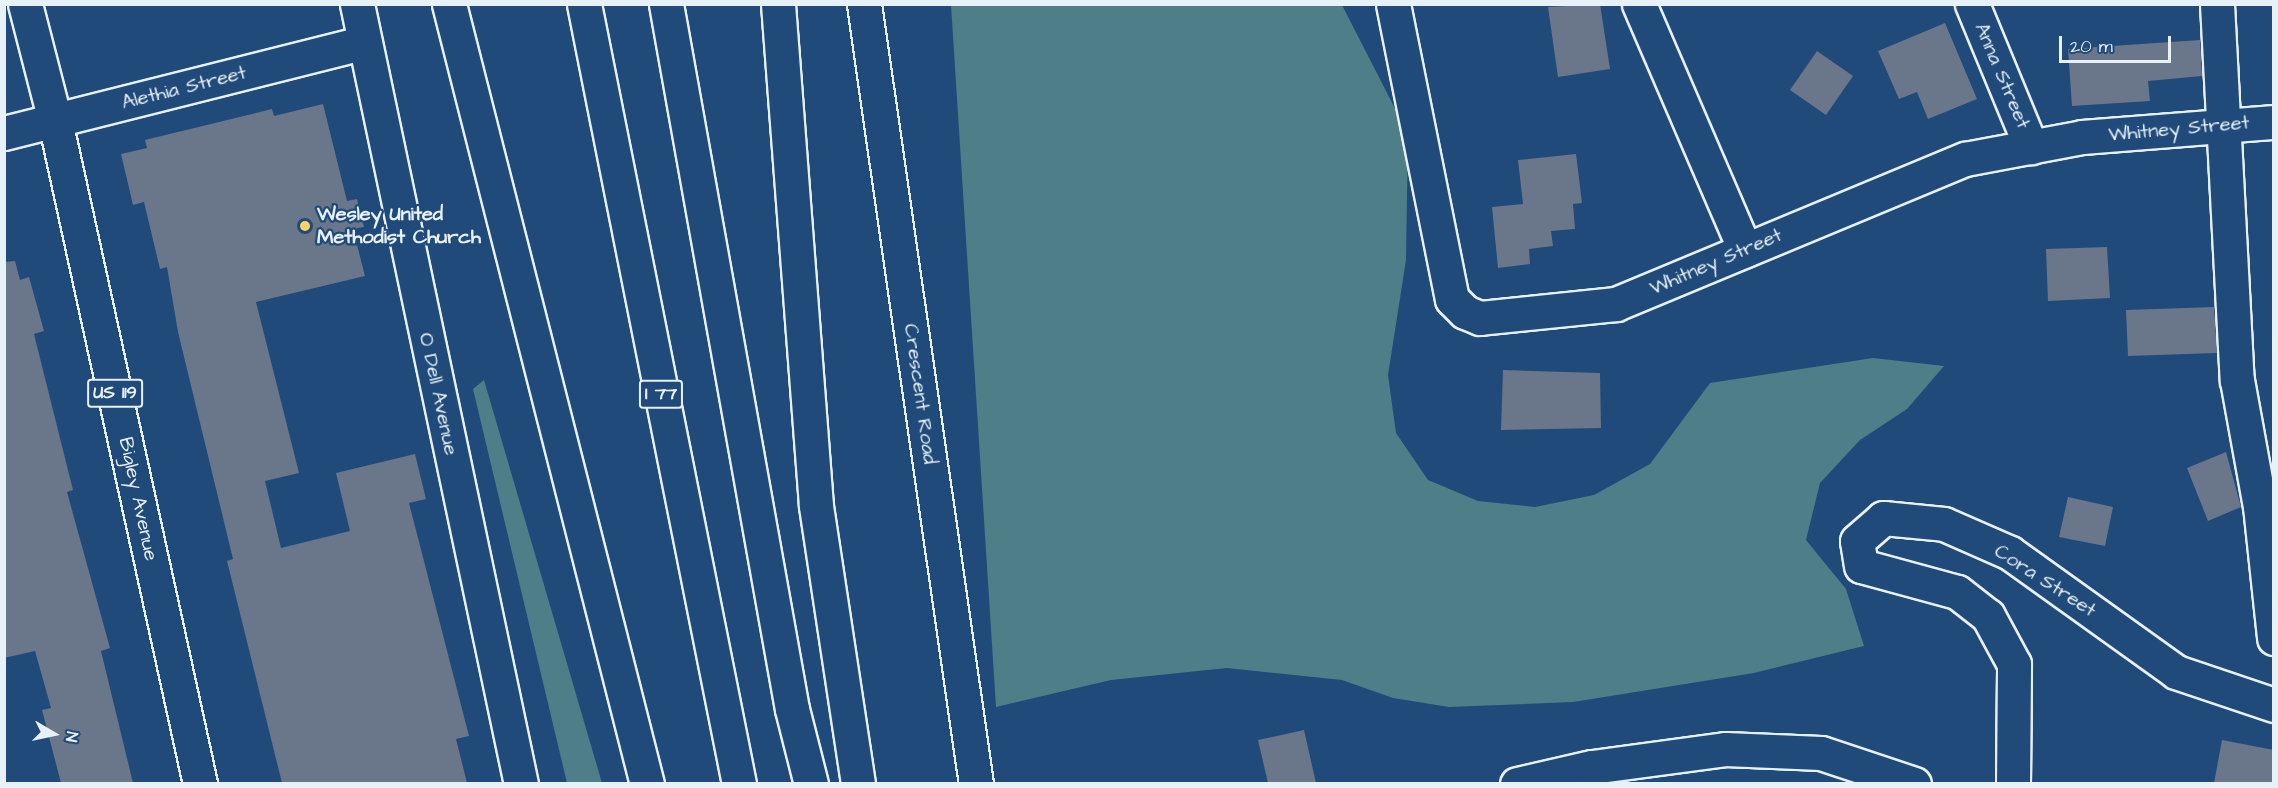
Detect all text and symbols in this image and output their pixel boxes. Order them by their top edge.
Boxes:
street label: Anna Street [1969,19,2035,133]
scale bar [2062,24,2174,62]
text: 20 m [2070,34,2113,59]
street label: Alethia Street [119,61,249,115]
street label: Whitney Street [2108,111,2250,147]
place label: Wesley United Methodist Church [317,202,481,249]
marker: Wesley United Methodist Church [298,219,312,233]
street label: Whitney Street [1646,223,1786,301]
street label: Crescent Road [898,322,942,466]
street label: O Dell Avenue [413,331,463,457]
road number: US 119 [86,378,144,408]
road number: I 77 [638,379,684,409]
street label: Bigley Avenue [113,435,163,563]
street label: Cora Street [1990,539,2100,623]
north arrow [24,704,84,764]
text: N [60,730,83,743]

